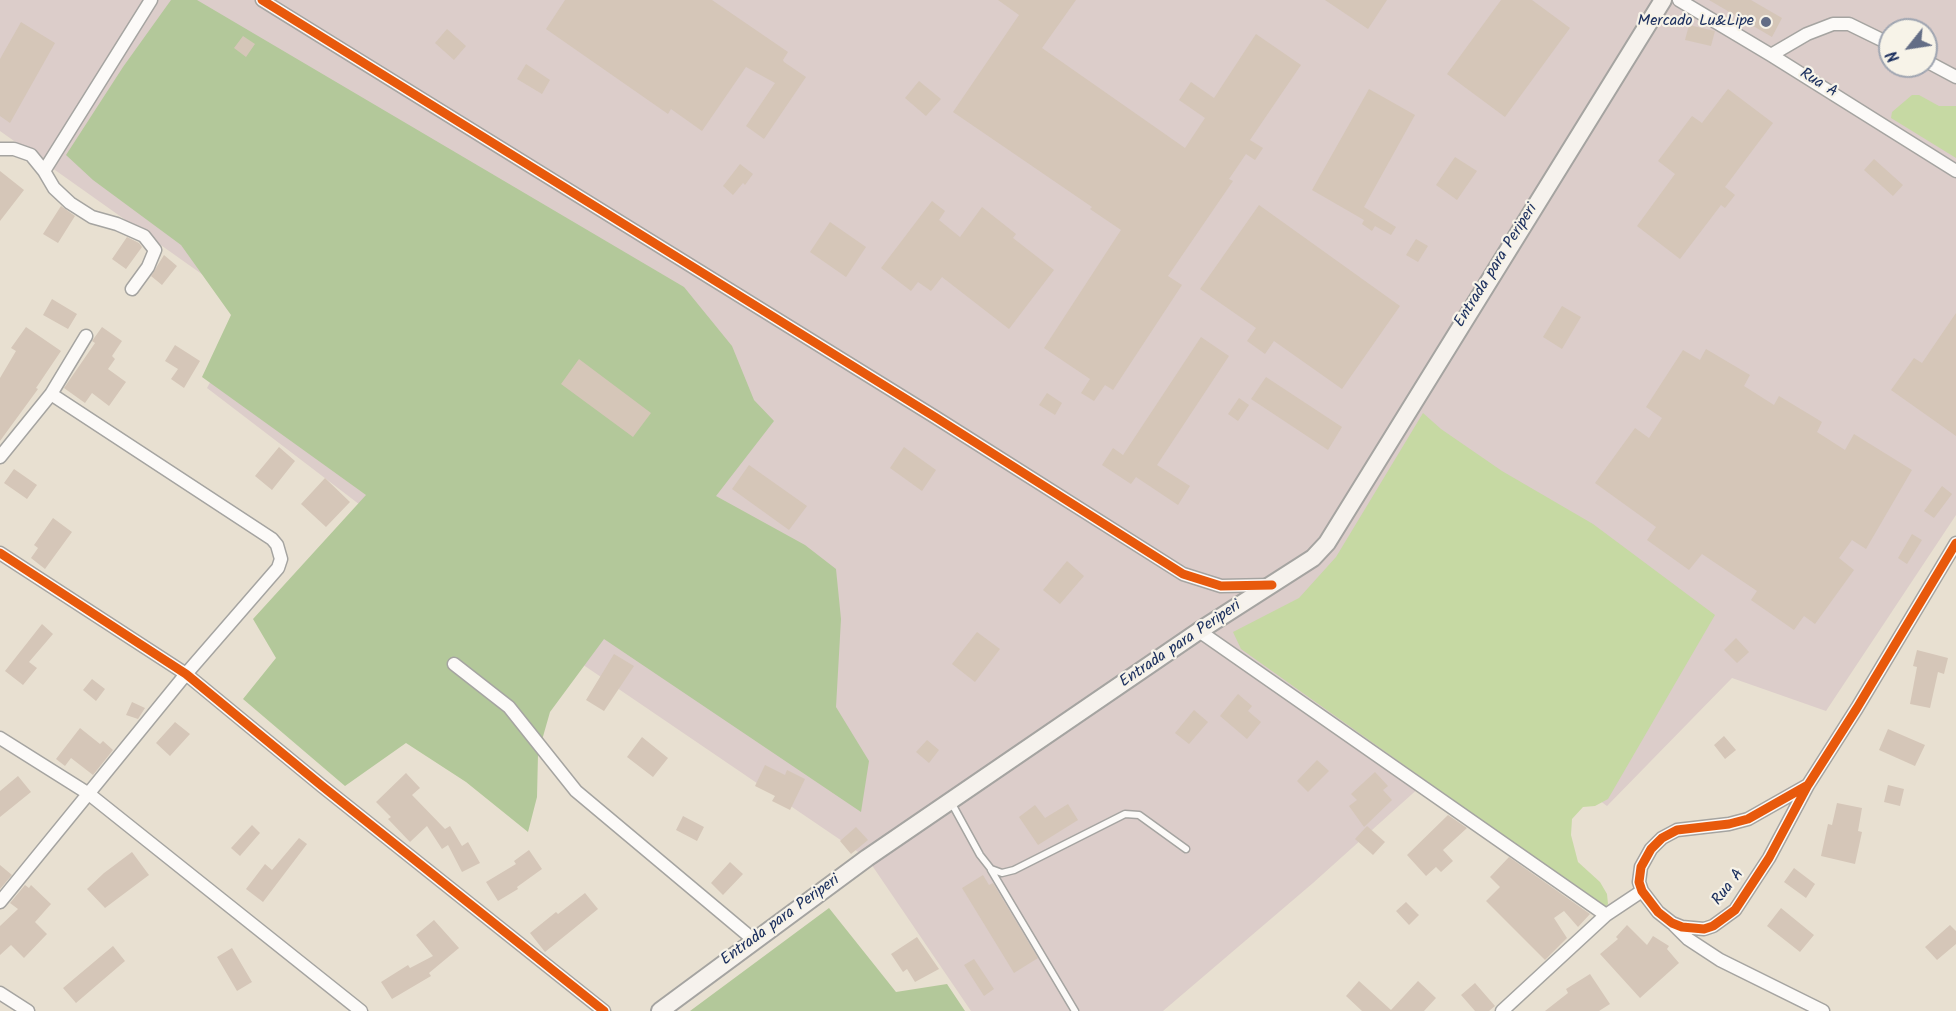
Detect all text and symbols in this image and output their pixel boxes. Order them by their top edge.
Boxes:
place label: Mercado Lu&Lipe [1638,12,1754,32]
marker: Mercado Lu&Lipe [1759,15,1773,29]
north arrow [1878,18,1938,78]
text: N [1880,46,1907,67]
street label: Rua A [1796,65,1840,103]
street label: Entrada para Periperi [1451,201,1543,331]
street label: Entrada para Periperi [1117,597,1245,693]
street label: Rua A [1709,866,1749,910]
street label: Entrada para Periperi [718,871,844,971]

